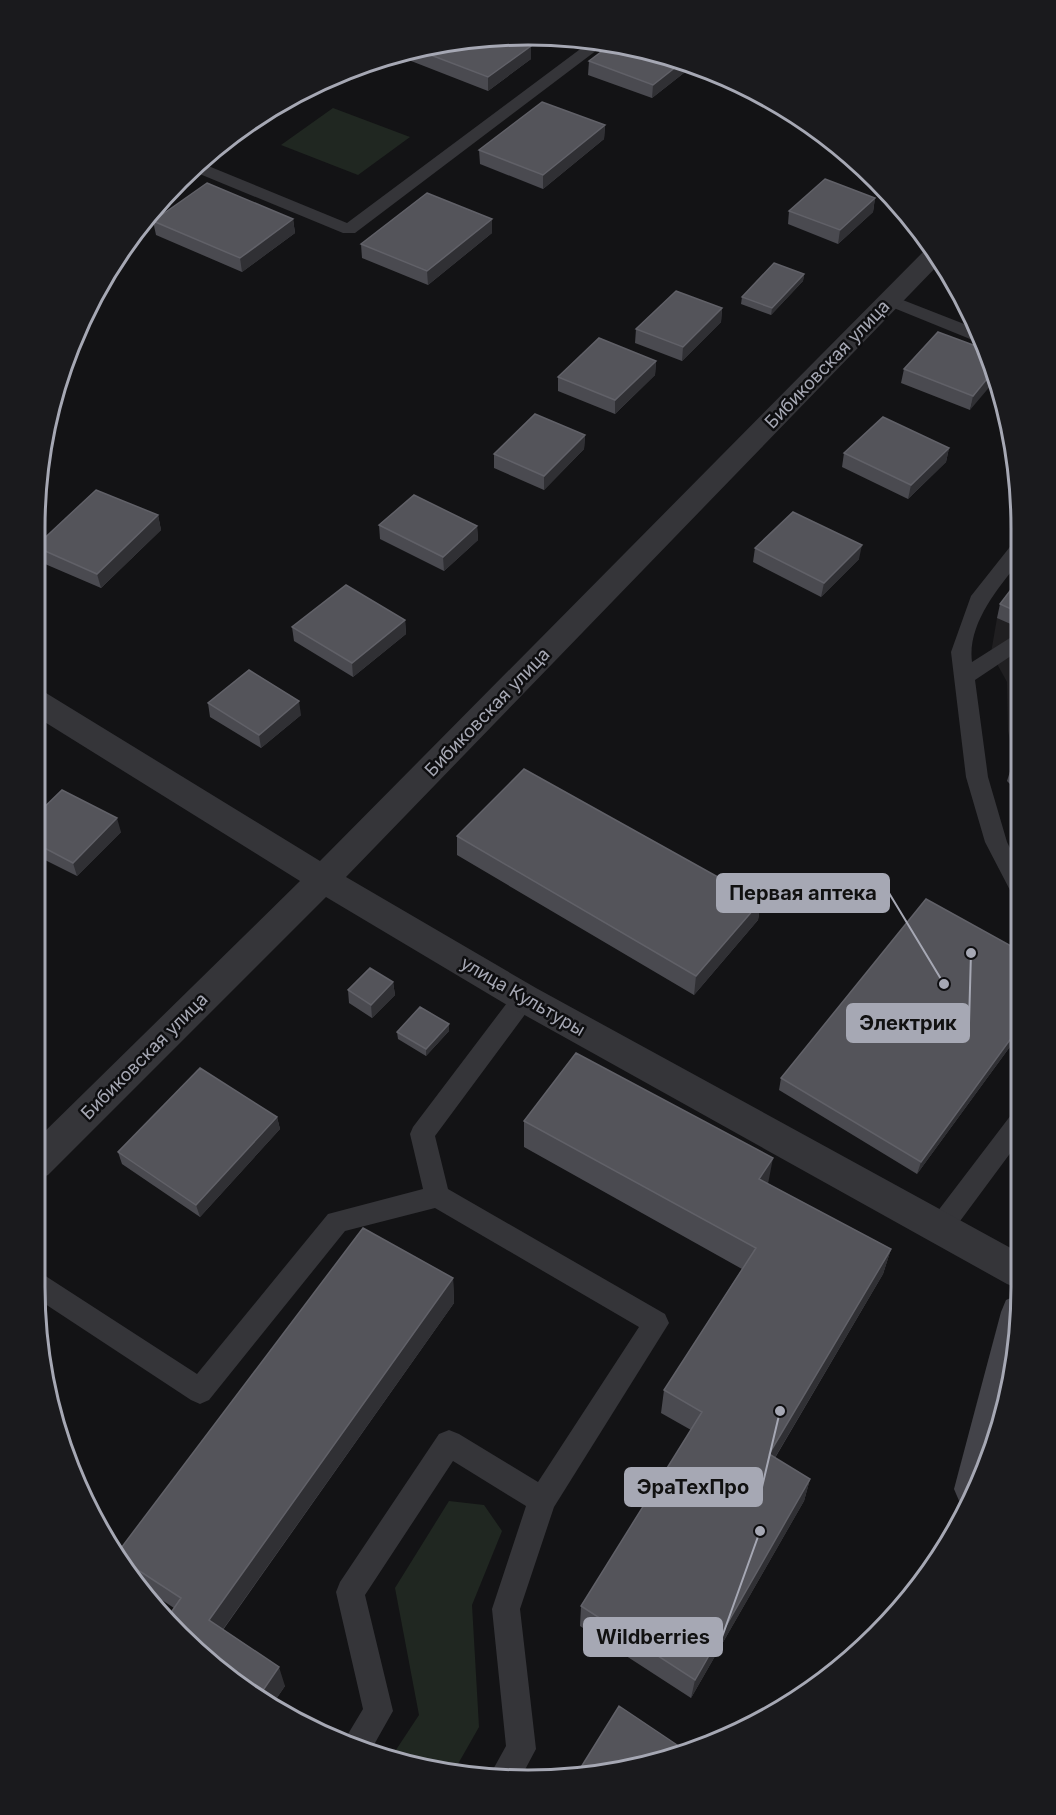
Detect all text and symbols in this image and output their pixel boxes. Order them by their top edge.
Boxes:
street label: Бибиковская улица [760,295,894,433]
street label: Бибиковская улица [420,643,554,781]
callout: Первая аптека [717,874,889,912]
text: Первая аптека [729,881,877,905]
street label: улица Культуры [457,952,589,1040]
street label: Бибиковская улица [76,988,212,1124]
callout: Электрик [847,1004,969,1042]
text: Электрик [859,1011,957,1035]
callout: ЭраТехПро [625,1468,762,1506]
text: ЭраТехПро [637,1475,749,1499]
callout: Wildberries [584,1618,722,1656]
text: Wildberries [596,1625,710,1649]

